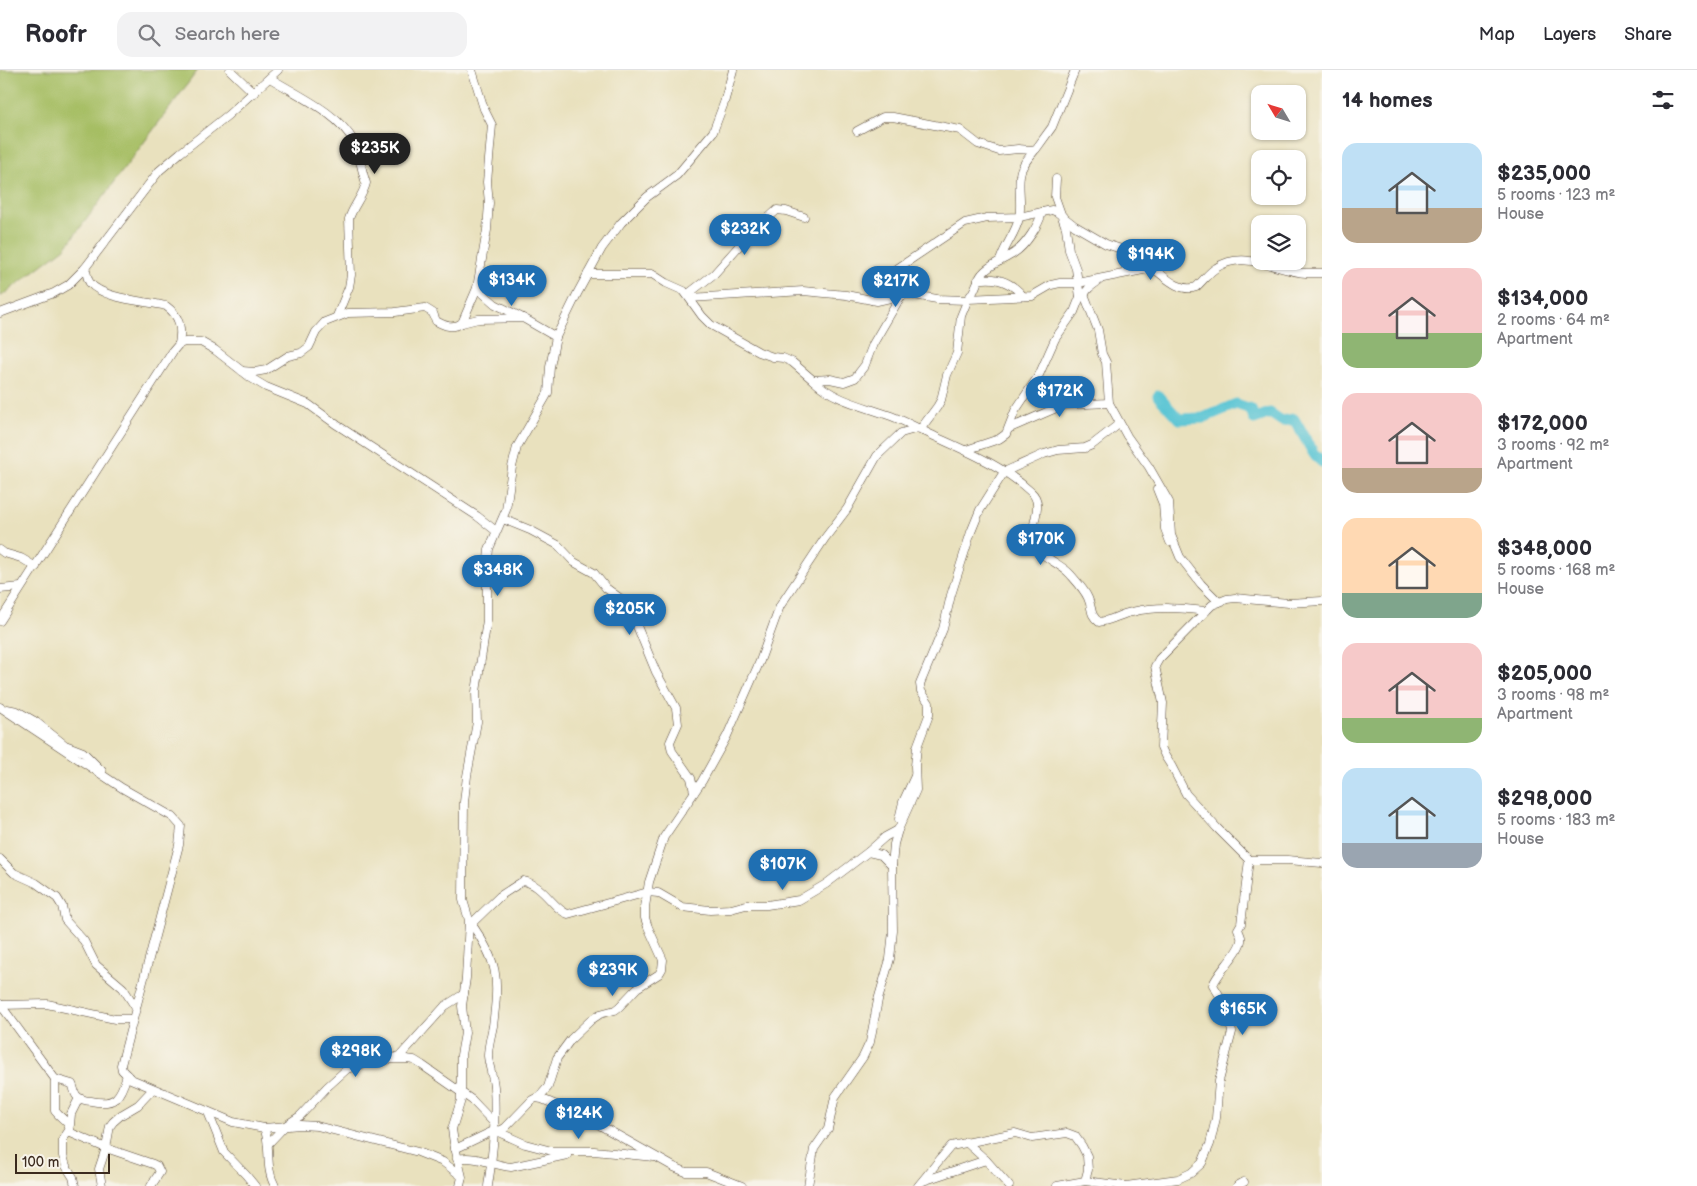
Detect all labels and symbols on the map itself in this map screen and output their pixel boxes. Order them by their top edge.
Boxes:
north arrow [1251,85,1306,140]
pin: $235K [340,132,410,175]
pin: $232K [710,214,780,256]
pin: $194K [1116,238,1186,281]
pin: $134K [477,264,547,307]
pin: $217K [861,266,931,308]
pin: $172K [1025,376,1095,418]
pin: $170K [1006,524,1076,566]
pin: $348K [463,554,533,597]
pin: $205K [595,594,665,636]
pin: $107K [748,848,818,891]
pin: $239K [578,954,648,997]
pin: $165K [1208,994,1278,1036]
pin: $298K [321,1036,391,1078]
pin: $124K [544,1098,614,1140]
scale bar [15,1151,110,1174]

